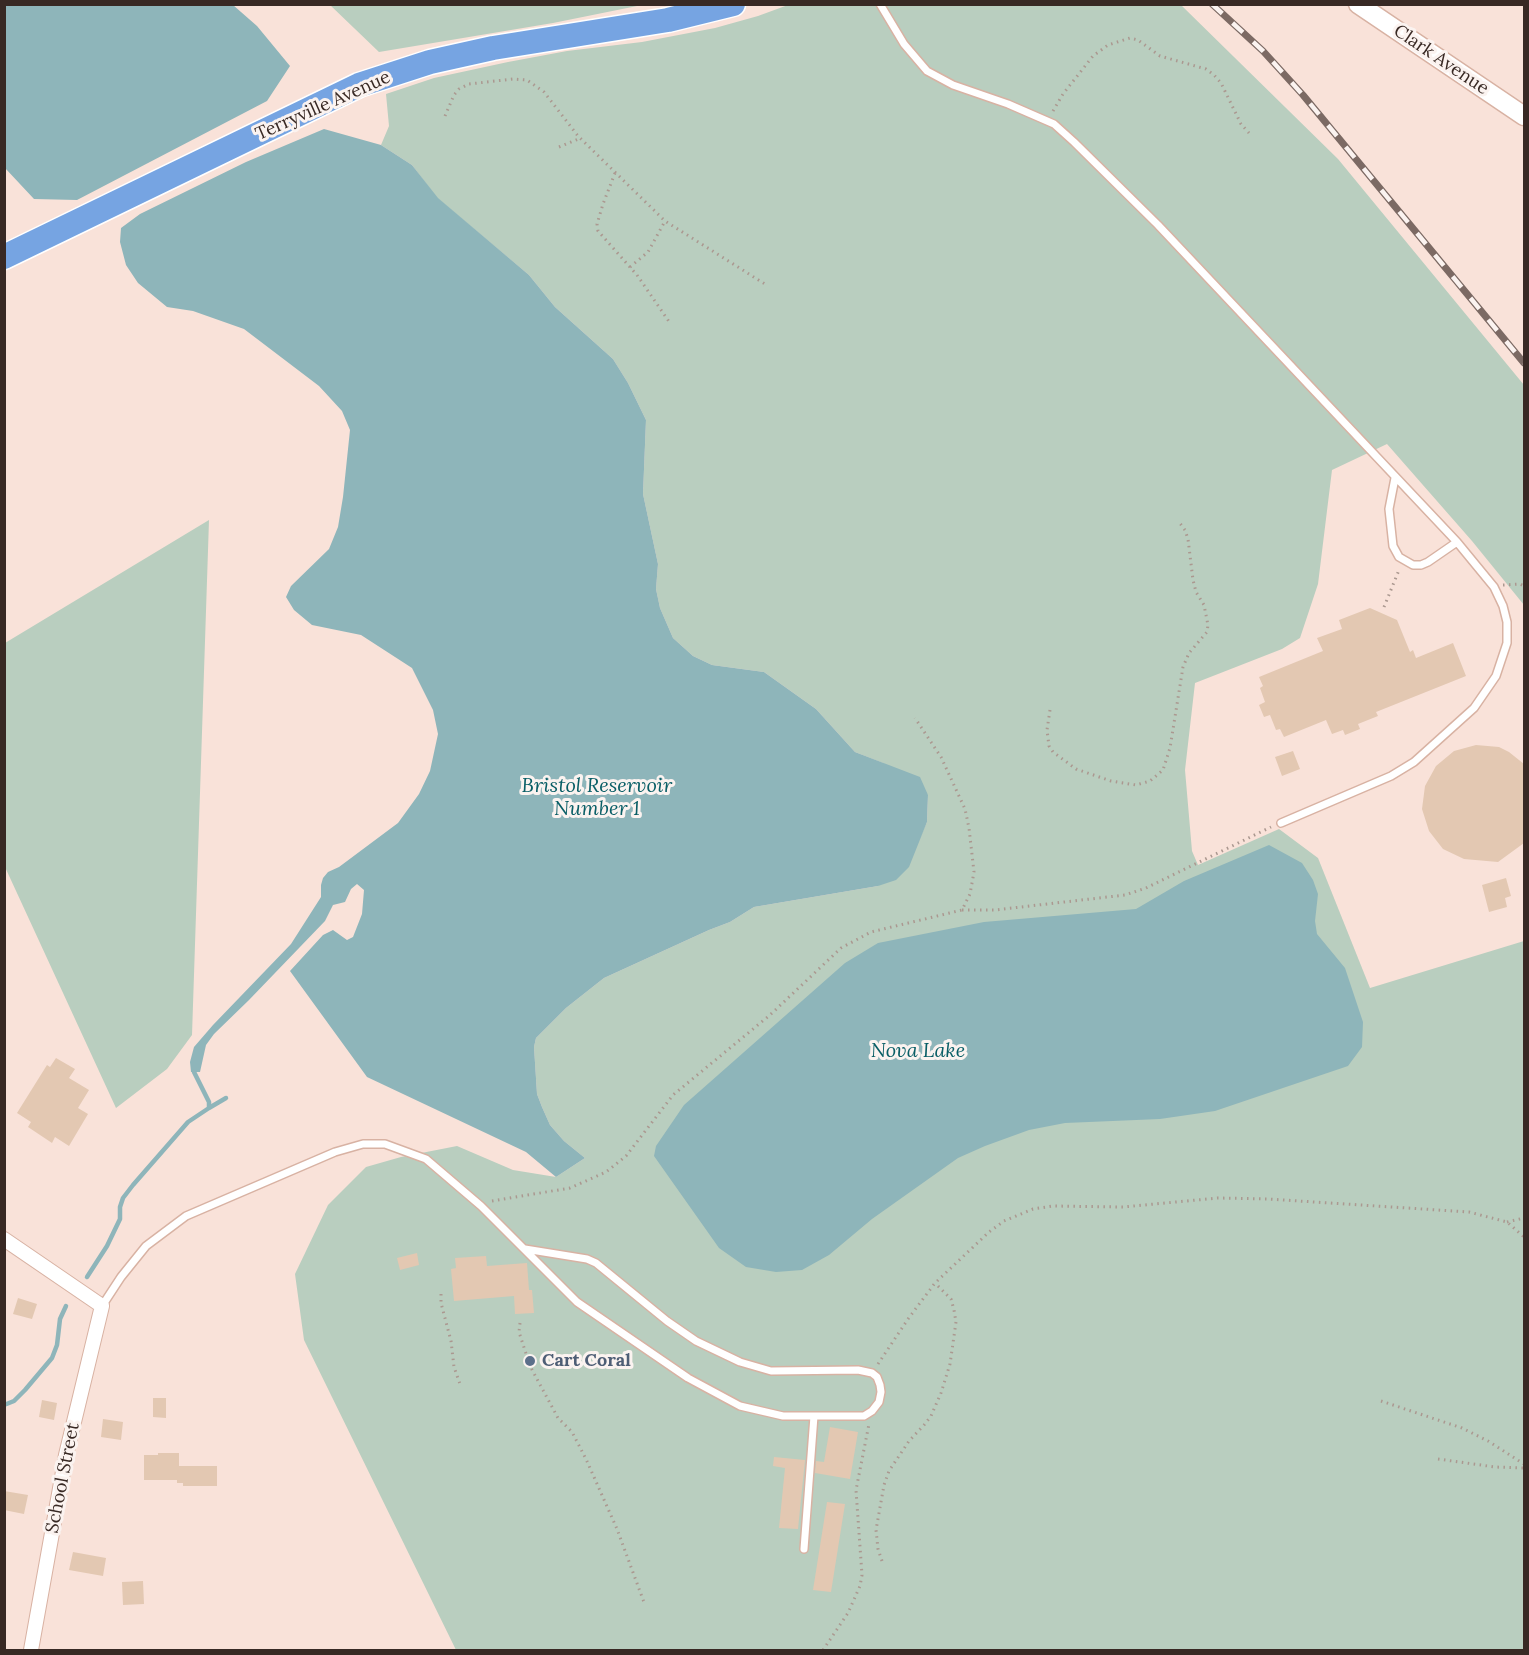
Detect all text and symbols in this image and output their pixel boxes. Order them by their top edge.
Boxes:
street label: Clark Avenue [1389,20,1493,100]
street label: Terryville Avenue [252,67,394,145]
water label: Bristol Reservoir Number 1 [522,774,672,821]
water label: Nova Lake [871,1039,965,1063]
place label: Cart Coral [542,1350,631,1372]
marker: Cart Coral [523,1354,537,1368]
street label: School Street [42,1421,84,1535]

